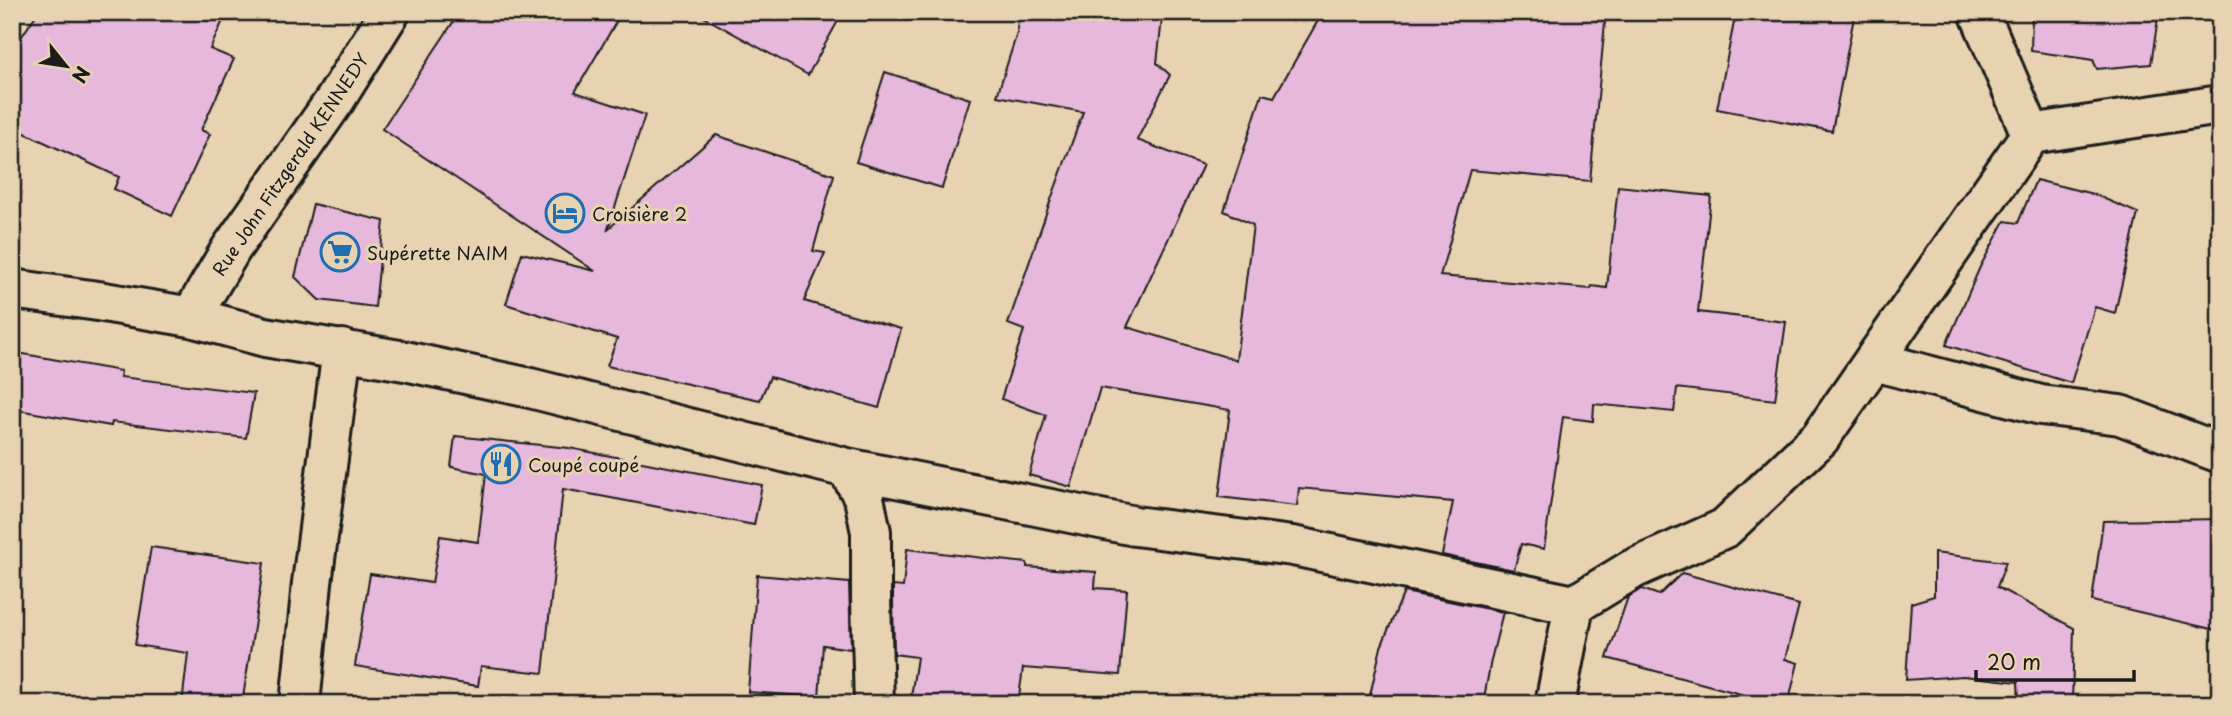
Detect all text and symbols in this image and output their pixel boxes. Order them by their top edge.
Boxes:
north arrow [32,32,102,102]
street label: Rue John Fitzgerald KENNEDY [205,47,375,281]
text: N [66,61,97,89]
hotel icon: Croisière 2 [544,192,586,234]
place label: Croisière 2 [592,200,687,227]
supermarket icon: Supérette NAIM [319,231,361,273]
place label: Supérette NAIM [367,239,508,266]
restaurant icon: Coupé coupé [480,443,522,485]
place label: Coupé coupé [528,451,639,478]
scale bar [1976,639,2134,683]
text: 20 m [1987,645,2041,677]

